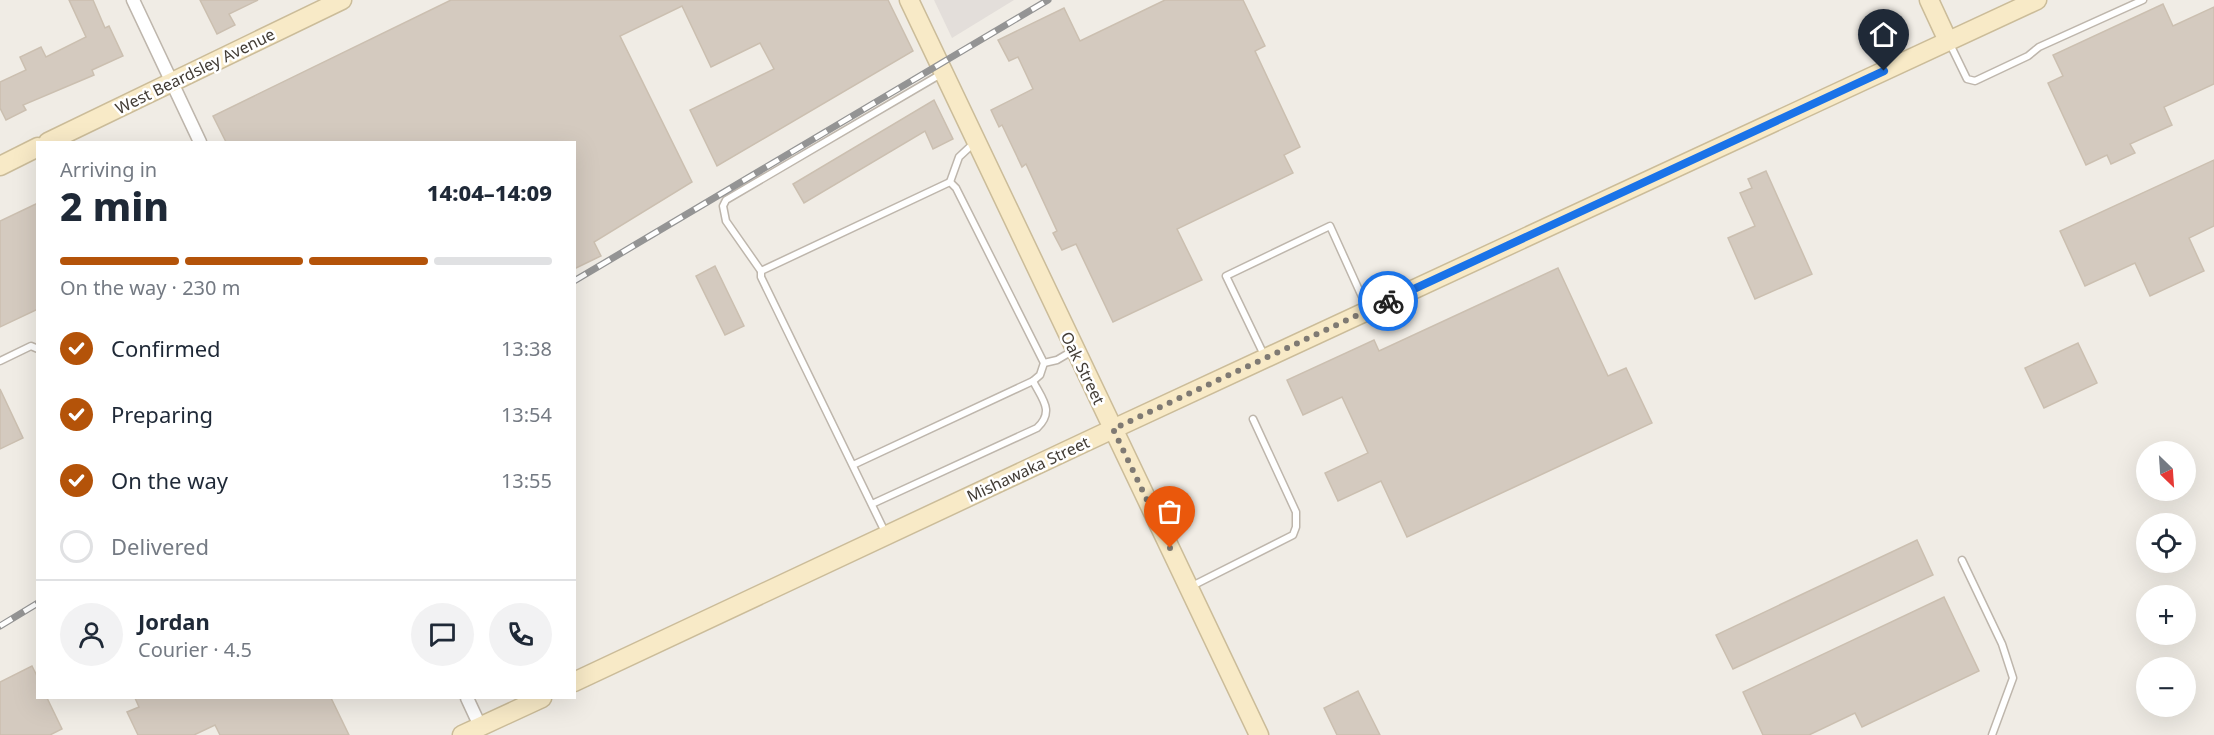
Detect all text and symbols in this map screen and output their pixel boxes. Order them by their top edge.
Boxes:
pin [1858,9,1909,71]
icon: home [1867,18,1900,51]
street label: West Beardsley Avenue [112,23,278,119]
text: Arriving in [60,156,157,183]
text: 14:04–14:09 [427,177,552,207]
text: 2 min [60,179,169,232]
courier [1358,271,1418,331]
text: On the way · 230 m [60,274,240,301]
icon: bike [1372,285,1405,318]
street label: Oak Street [1056,328,1110,408]
icon: check [60,332,93,365]
text: Confirmed [111,333,221,363]
text: 13:38 [501,335,552,362]
icon: check [60,398,93,431]
text: Preparing [111,399,213,429]
text: 13:54 [501,401,552,428]
street label: Mishawaka Street [963,431,1093,507]
north arrow [2136,441,2196,501]
map controls [2136,441,2196,717]
icon: check [60,464,93,497]
text: On the way [111,465,228,495]
text: 13:55 [501,467,552,494]
pin [1144,486,1195,548]
icon: bag [1153,495,1186,528]
button: locate [2136,513,2196,573]
text: Delivered [111,531,209,561]
button: + [2136,585,2196,645]
button: person [60,603,123,666]
button: chat [411,603,474,666]
button: phone [489,603,552,666]
text: Jordan [138,606,210,636]
text: Courier · 4.5 [138,636,252,663]
button: − [2136,657,2196,717]

